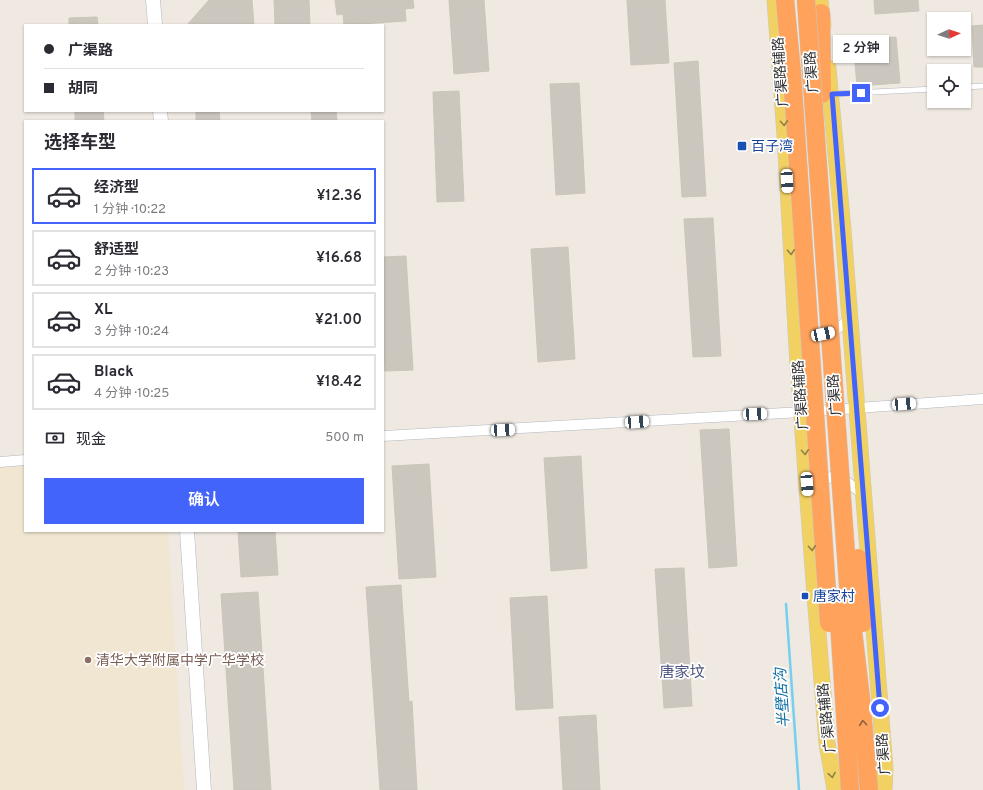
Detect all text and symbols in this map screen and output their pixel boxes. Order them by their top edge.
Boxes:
north arrow [927,12,971,56]
map controls [927,12,971,108]
callout: 2 分钟 [833,35,889,63]
street label: 广渠路辅路 [771,36,792,107]
text: 2 分钟 [842,41,880,57]
text: 广渠路 [68,42,113,61]
street label: 广渠路 [803,50,822,93]
button: locate [927,64,971,108]
text: 胡同 [68,80,98,99]
route end [852,84,870,102]
one-way arrow [779,120,788,126]
text: 选择车型 [44,132,116,155]
place label: 百子湾 [751,139,793,156]
marker: 百子湾 [736,140,748,152]
car [780,169,794,193]
icon: car [46,178,82,214]
text: 经济型 [94,179,139,198]
text: ¥12.36 [316,187,362,206]
text: 1 分钟 · 10:22 [94,202,166,218]
icon: car [46,240,82,276]
text: 舒适型 [94,241,139,260]
text: ¥16.68 [316,249,362,268]
one-way arrow [787,249,796,255]
text: 2 分钟 · 10:23 [94,264,169,280]
text: XL [94,301,112,320]
icon: car [46,302,82,338]
text: ¥21.00 [315,311,362,330]
text: 3 分钟 · 10:24 [94,324,169,340]
car [810,326,836,342]
street label: 广渠路辅路 [791,359,812,430]
text: Black [94,363,134,382]
icon: car [46,364,82,400]
text: ¥18.42 [316,373,362,392]
street label: 广渠路 [826,373,845,416]
text: 4 分钟 · 10:25 [94,386,169,402]
car [892,397,916,411]
car [743,407,767,421]
car [625,415,649,429]
car [491,423,515,437]
icon: cash [44,427,66,449]
text: 500 m [325,430,364,446]
text: 现金 [76,431,106,450]
one-way arrow [800,449,809,455]
car [800,472,814,496]
button: 确认 [44,478,364,524]
one-way arrow [807,545,816,551]
place label: 唐家村 [813,588,855,606]
marker: 唐家村 [800,591,810,601]
place label: 清华大学附属中学广华学校 [96,652,264,670]
marker: 清华大学附属中学广华学校 [83,655,93,665]
district label: 唐家坟 [659,663,705,683]
water label: 半壁店沟 [772,665,795,728]
street label: 广渠路辅路 [815,682,840,754]
route start [871,699,889,717]
one-way arrow [858,720,867,726]
street label: 广渠路 [875,732,894,775]
one-way arrow [827,772,836,778]

